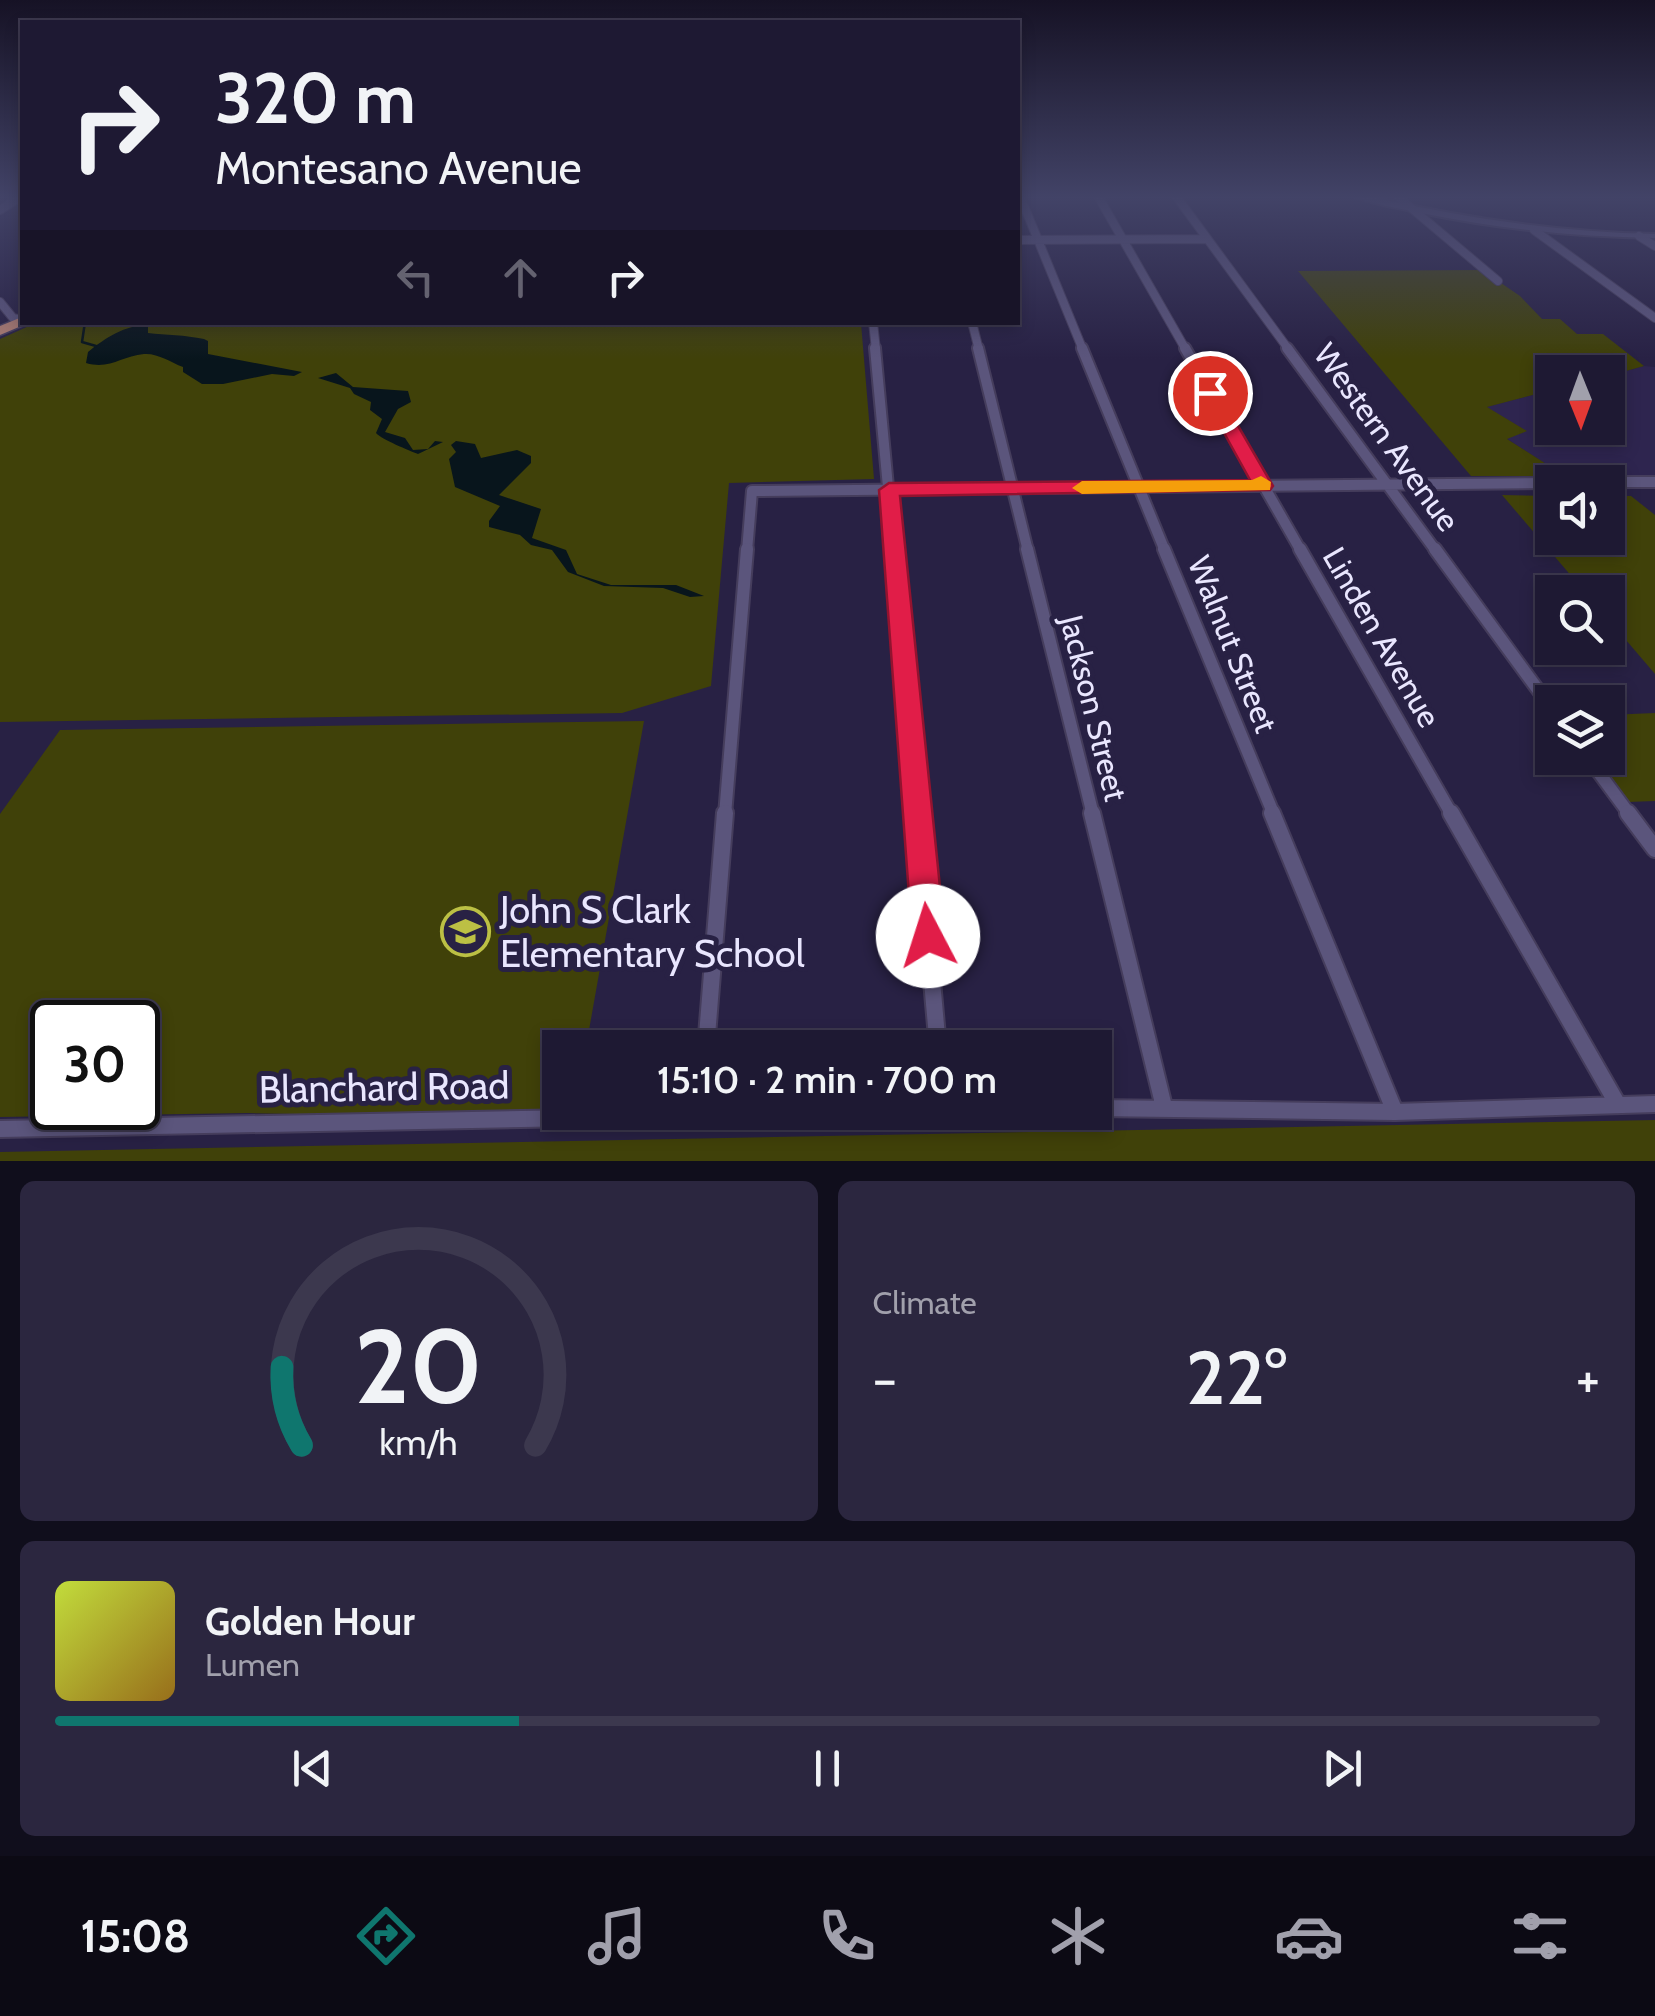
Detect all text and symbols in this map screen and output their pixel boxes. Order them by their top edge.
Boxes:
text: 320 m [215,55,416,141]
icon: right [50,60,180,190]
text: Montesano Avenue [215,141,582,195]
icon: left [388,250,443,305]
icon: ahead [493,250,548,305]
icon: right [598,250,653,305]
street label: Western Avenue [1306,336,1468,538]
pin [1168,351,1253,436]
north arrow [1535,355,1625,445]
map controls [1535,355,1625,775]
icon: arrive [1183,366,1238,421]
button: sound [1535,465,1625,555]
street label: Linden Avenue [1315,540,1449,734]
street label: Walnut Street [1180,550,1286,738]
button: search [1535,575,1625,665]
street label: Jackson Street [1052,610,1136,805]
button: layers [1535,685,1625,775]
position arrow [876,884,980,988]
place label: John S Clark Elementary School [499,886,805,977]
school or university icon: John S Clark Elementary School [439,905,491,957]
speed limit sign: 30 [30,1000,160,1130]
text: 15:10 · 2 min · 700 m [657,1056,997,1103]
street label: Blanchard Road [258,1061,510,1113]
text: Climate [873,1283,977,1322]
text: 20 [355,1303,483,1429]
text: 22° [1186,1332,1287,1423]
text: − [873,1345,897,1412]
text: + [1576,1345,1600,1412]
text: km/h [380,1421,458,1464]
text: Golden Hour [205,1598,415,1645]
text: Lumen [205,1645,300,1684]
icon: previous [285,1741,340,1796]
icon: pause [800,1741,855,1796]
icon: next [1315,1741,1370,1796]
icon: directions [351,1901,421,1971]
icon: music [582,1901,652,1971]
icon: phone [812,1901,882,1971]
icon: climate [1043,1901,1113,1971]
icon: car [1274,1901,1344,1971]
icon: filters [1505,1901,1575,1971]
text: 15:08 [80,1909,190,1963]

